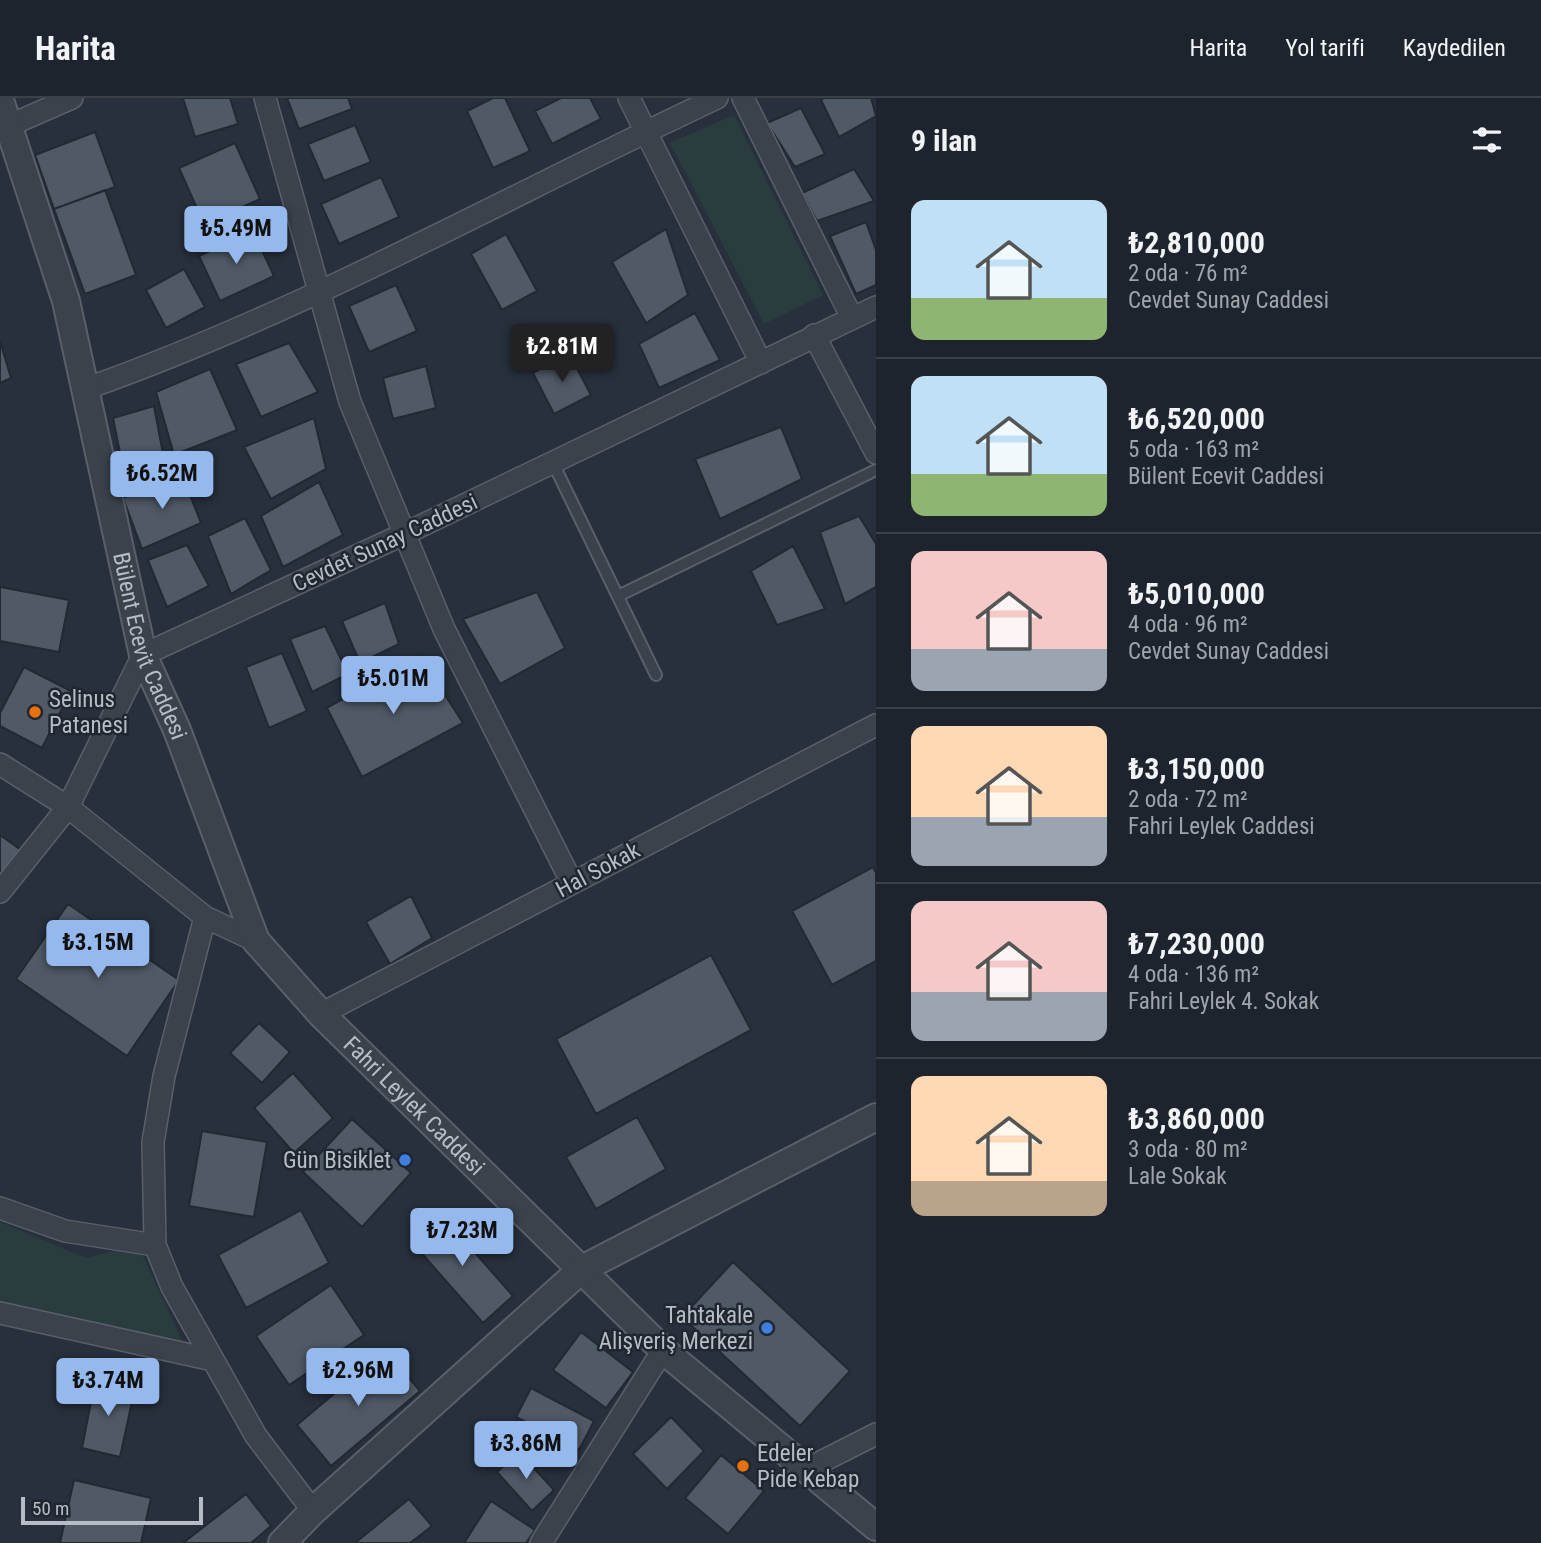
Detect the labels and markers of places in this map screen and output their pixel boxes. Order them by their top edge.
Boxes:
pin: ₺5.49M [179,206,293,266]
pin: ₺2.81M [505,324,619,384]
pin: ₺6.52M [105,452,219,511]
pin: ₺5.01M [336,656,450,716]
place label: Selinus Patanesi [49,686,128,739]
marker: Selinus Patanesi [27,704,43,720]
pin: ₺3.15M [41,920,155,980]
place label: Gün Bisiklet [283,1147,391,1174]
marker: Gün Bisiklet [397,1152,413,1168]
pin: ₺7.23M [405,1208,519,1268]
place label: Tahtakale Alişveriş Merkezi [599,1302,753,1355]
marker: Tahtakale Alişveriş Merkezi [759,1320,775,1336]
pin: ₺2.96M [301,1348,415,1408]
pin: ₺3.74M [51,1358,165,1418]
pin: ₺3.86M [469,1422,583,1481]
place label: Edeler Pide Kebap [757,1440,859,1493]
marker: Edeler Pide Kebap [735,1458,751,1474]

